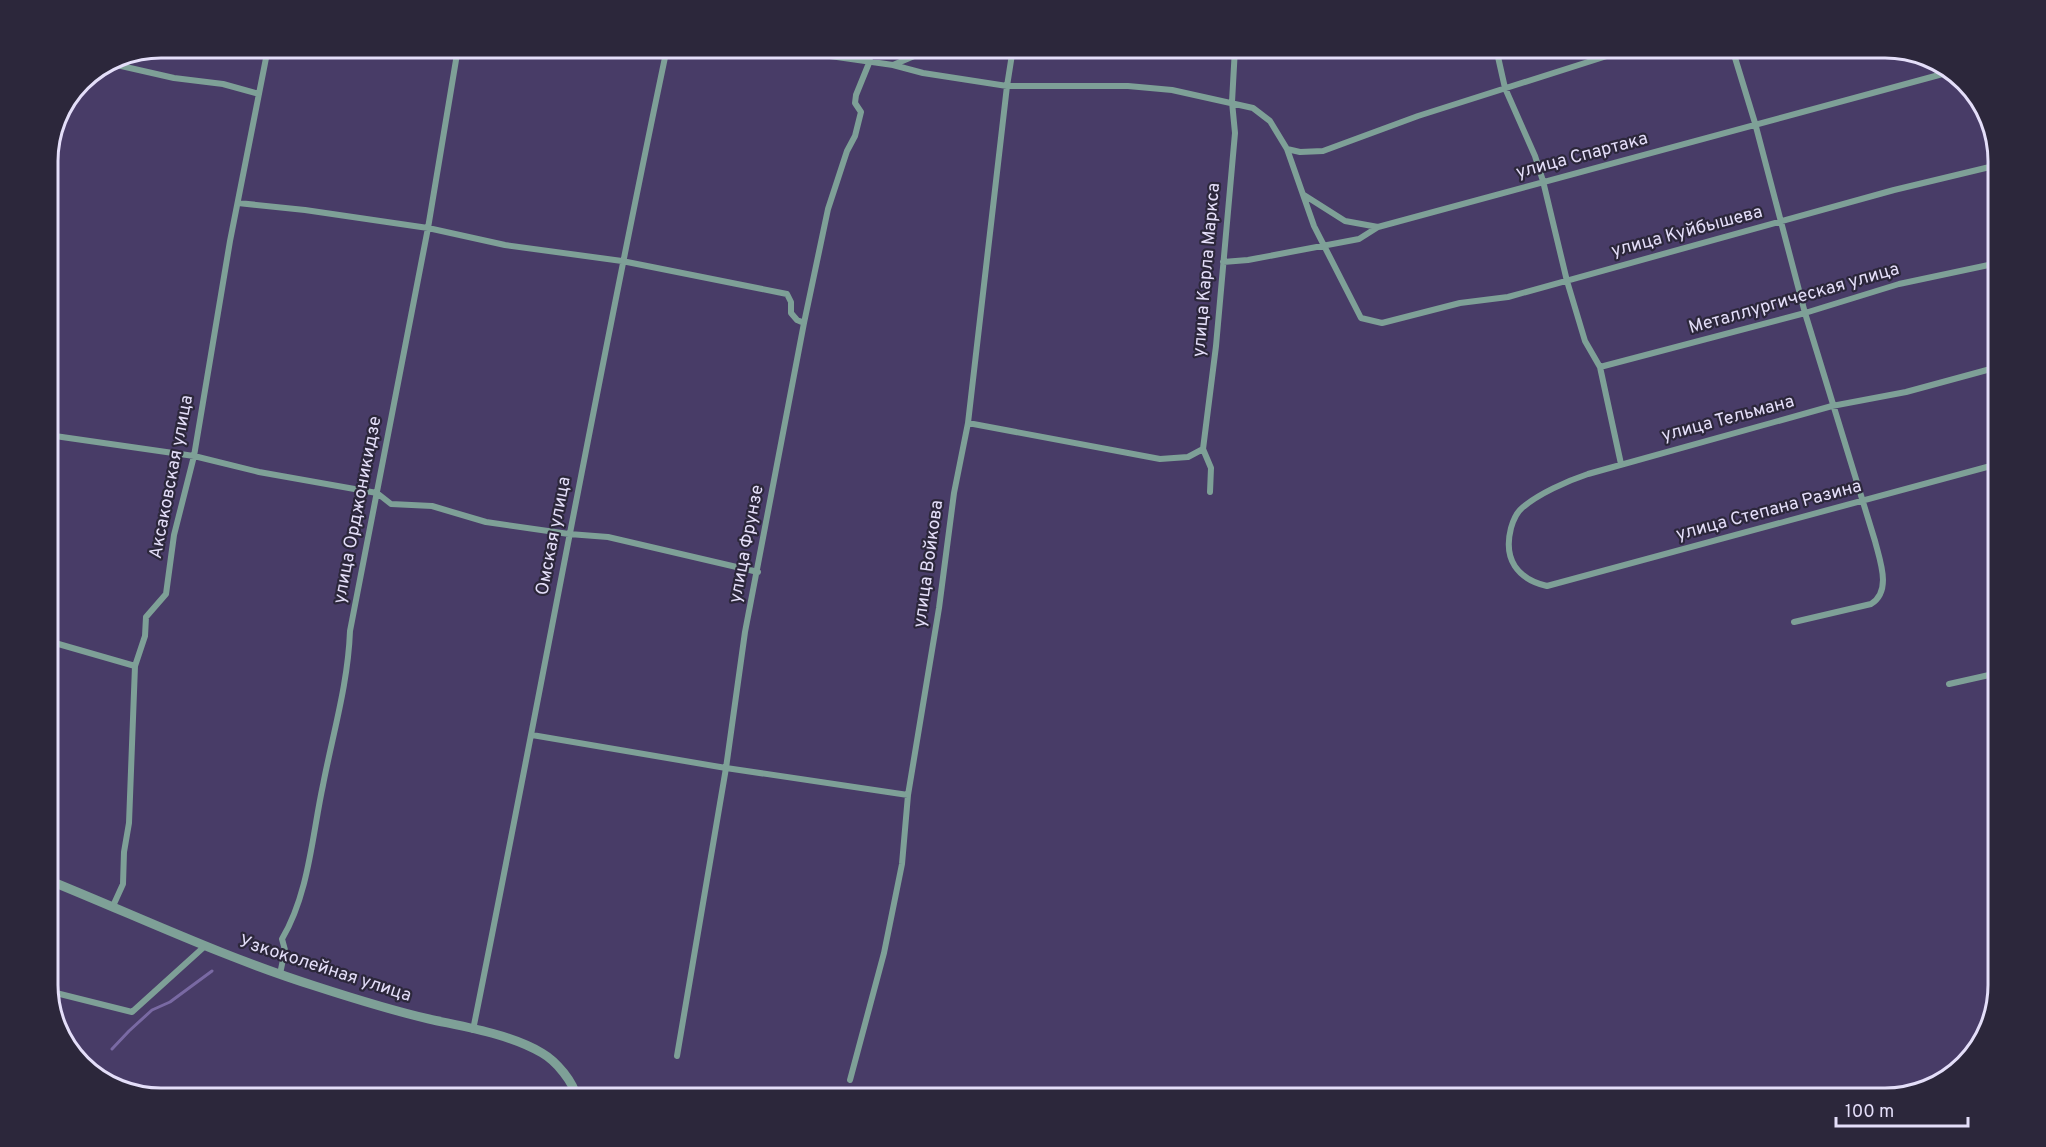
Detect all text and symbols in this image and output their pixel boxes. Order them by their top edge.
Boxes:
street label: улица Спартака [1513,127,1651,185]
street label: улица Карла Маркса [1188,182,1226,358]
street label: улица Куйбышева [1609,201,1765,263]
street label: Металлургическая улица [1686,258,1902,340]
street label: улица Тельмана [1659,390,1797,448]
street label: Аксаковская улица [145,393,199,561]
street label: улица Орджоникидзе [328,414,388,606]
street label: Омская улица [531,475,577,597]
street label: улица Степана Разина [1674,475,1864,547]
street label: улица Фрунзе [724,483,770,605]
street label: улица Войкова [909,499,949,629]
street label: Узкоколейная улица [236,930,414,1008]
scale bar [1836,1090,1968,1128]
text: 100 m [1845,1101,1894,1124]

